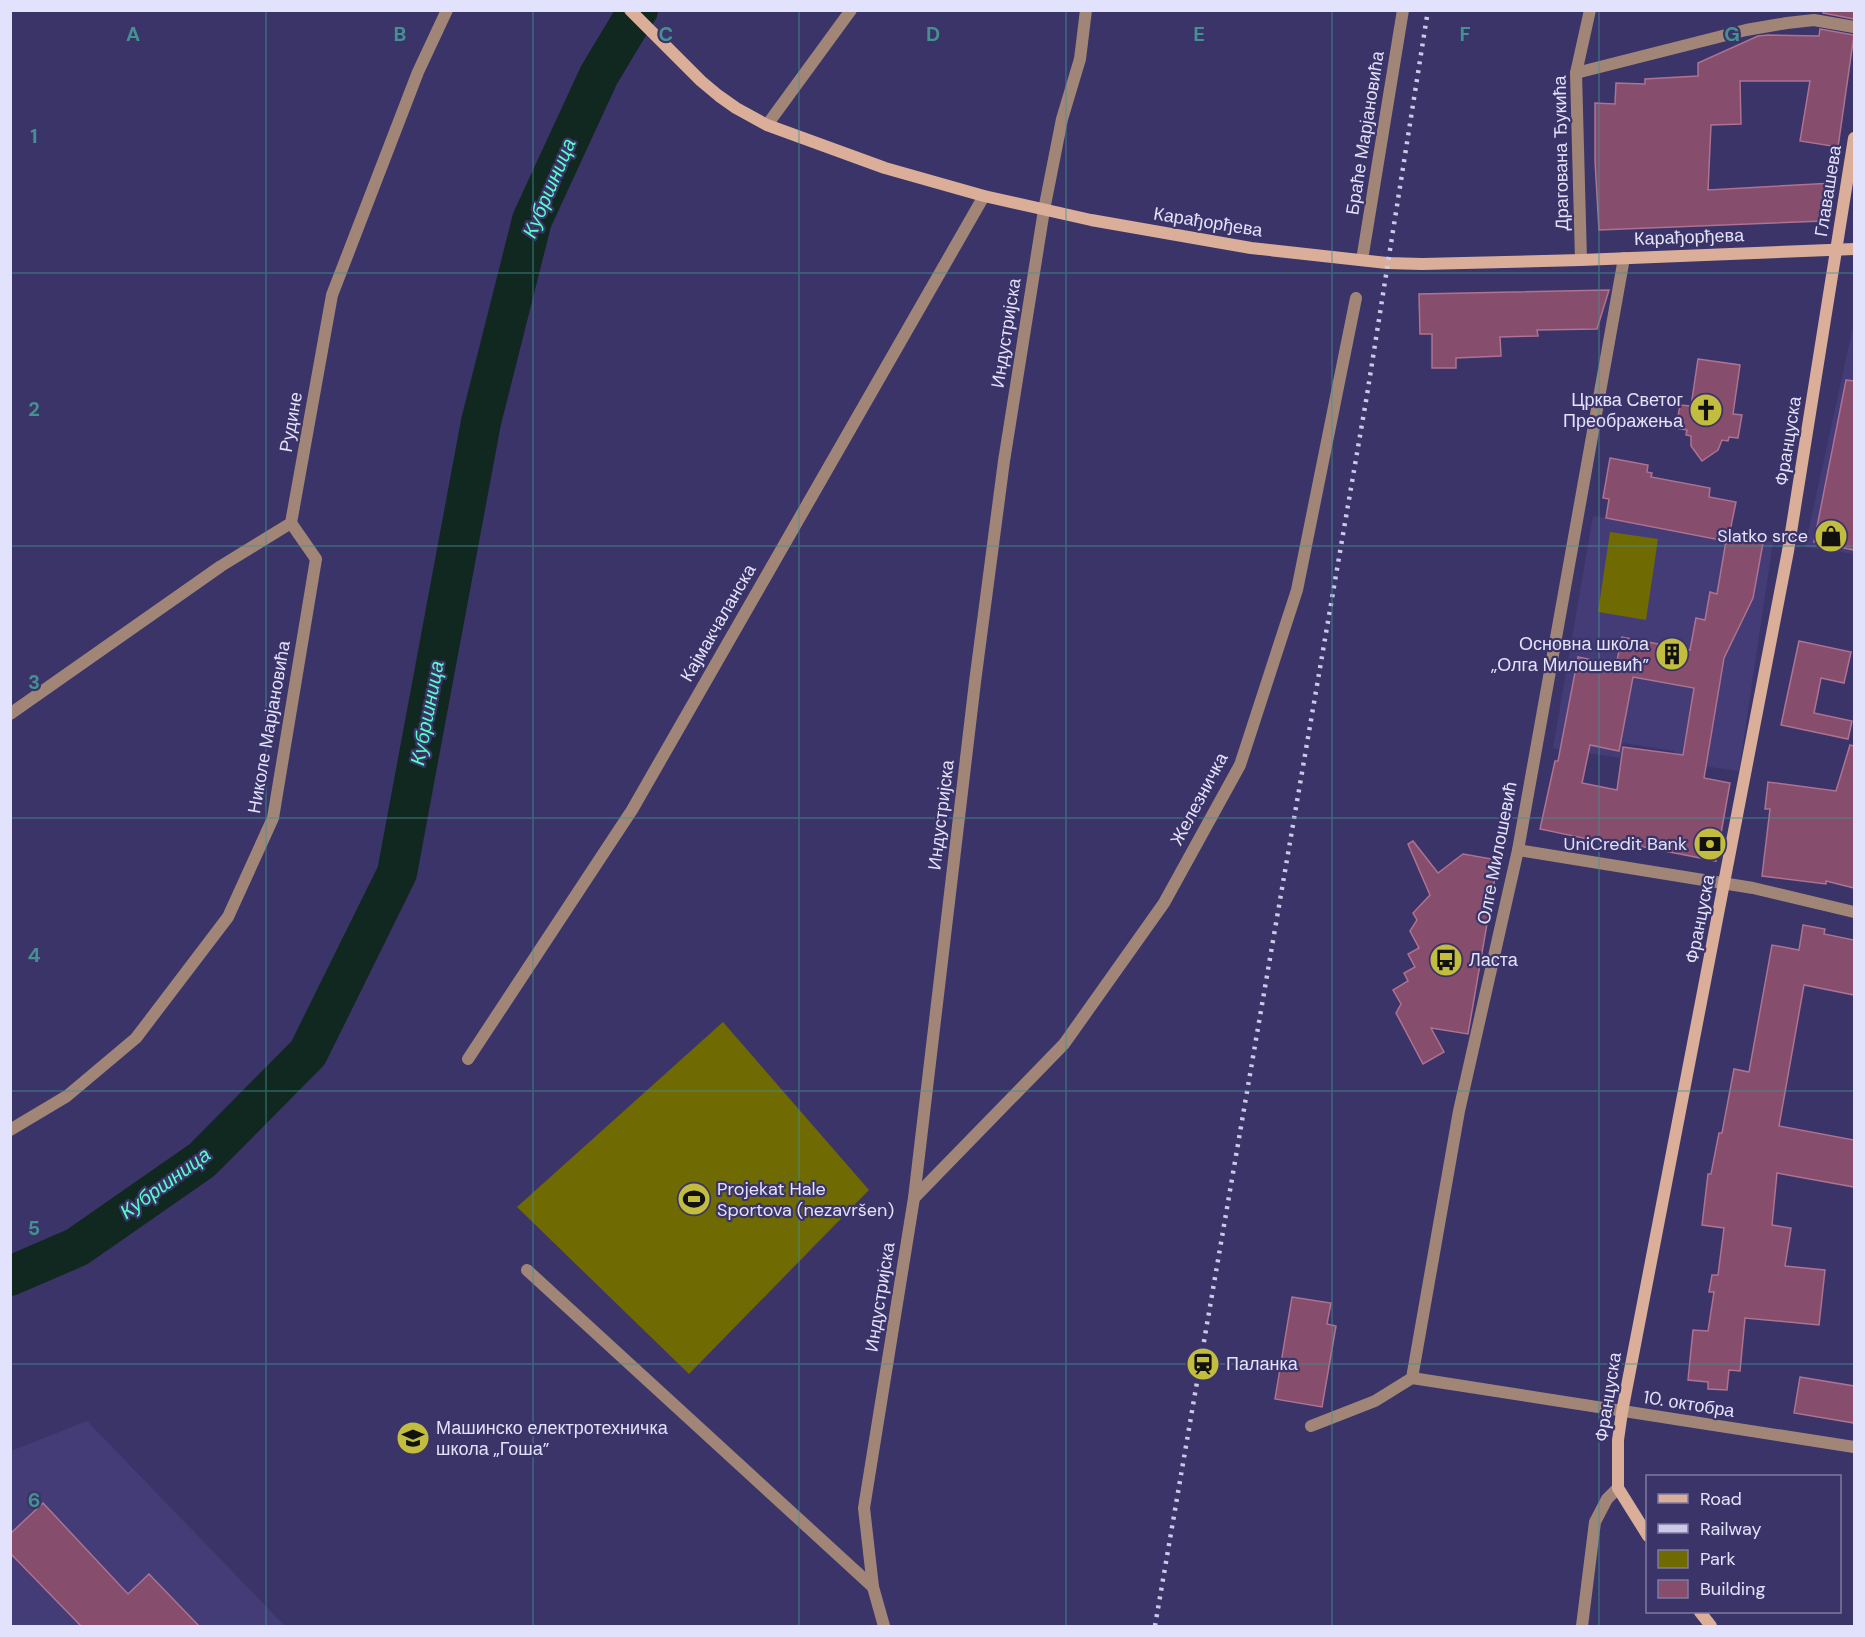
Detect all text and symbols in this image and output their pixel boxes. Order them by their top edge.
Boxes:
text: A [126,21,140,47]
text: B [394,21,406,47]
text: C [659,21,673,47]
text: D [926,21,940,47]
text: E [1193,21,1205,47]
text: F [1459,21,1471,47]
text: G [1724,21,1740,47]
street label: Браће Марјановића [1340,48,1390,217]
street label: Драгована Ђукића [1548,74,1574,231]
text: 1 [30,123,38,149]
water label: Кубршница [516,134,582,242]
street label: Главашева [1809,142,1847,239]
street label: Карађорђева [1152,202,1265,243]
street label: Карађорђева [1634,223,1745,251]
street label: Индустријска [985,275,1027,390]
place label: Црква Светог Преображења [1563,388,1684,433]
street label: Рудине [274,390,308,454]
church icon: Црква Светог Преображења [1688,392,1724,428]
street label: Француска [1769,394,1807,487]
text: 2 [28,396,40,422]
shop icon: Slatko srce [1813,518,1849,554]
place label: Slatko srce [1717,524,1808,548]
street label: Кајмакчаланска [675,559,762,686]
place label: Основна школа „Олга Милошевић” [1491,632,1650,677]
building icon: Основна школа „Олга Милошевић” [1654,636,1690,672]
street label: Николе Марјановића [242,638,296,815]
water label: Кубршница [404,659,450,767]
text: 3 [28,669,40,695]
street label: Железничка [1164,748,1234,850]
street label: Индустријска [922,758,960,871]
street label: Олге Милошевић [1471,779,1523,927]
bank icon: UniCredit Bank [1692,826,1728,862]
place label: UniCredit Bank [1564,832,1687,856]
street label: Француска [1680,872,1721,965]
text: 4 [28,942,41,968]
bus stop icon: Ласта [1428,942,1464,978]
place label: Ласта [1469,948,1519,972]
water label: Кубршница [115,1141,215,1225]
place label: Projekat Hale Sportova (nezavršen) [717,1177,894,1222]
sports icon: Projekat Hale Sportova (nezavršen) [676,1181,712,1217]
text: 5 [28,1215,40,1241]
street label: Индустријска [859,1239,901,1354]
station icon: Паланка [1185,1346,1221,1382]
street label: Француска [1589,1350,1627,1443]
place label: Паланка [1226,1352,1299,1376]
street label: 10. октобра [1642,1385,1737,1423]
place label: Машинско електротехничка школа „Гоша” [436,1416,669,1461]
school or university icon: Машинско електротехничка школа „Гоша” [395,1420,431,1456]
legend [1646,1475,1841,1613]
text: 6 [28,1487,40,1513]
text: Road [1700,1487,1742,1511]
text: Railway [1700,1517,1762,1541]
text: Park [1700,1547,1736,1571]
text: Building [1700,1577,1765,1601]

